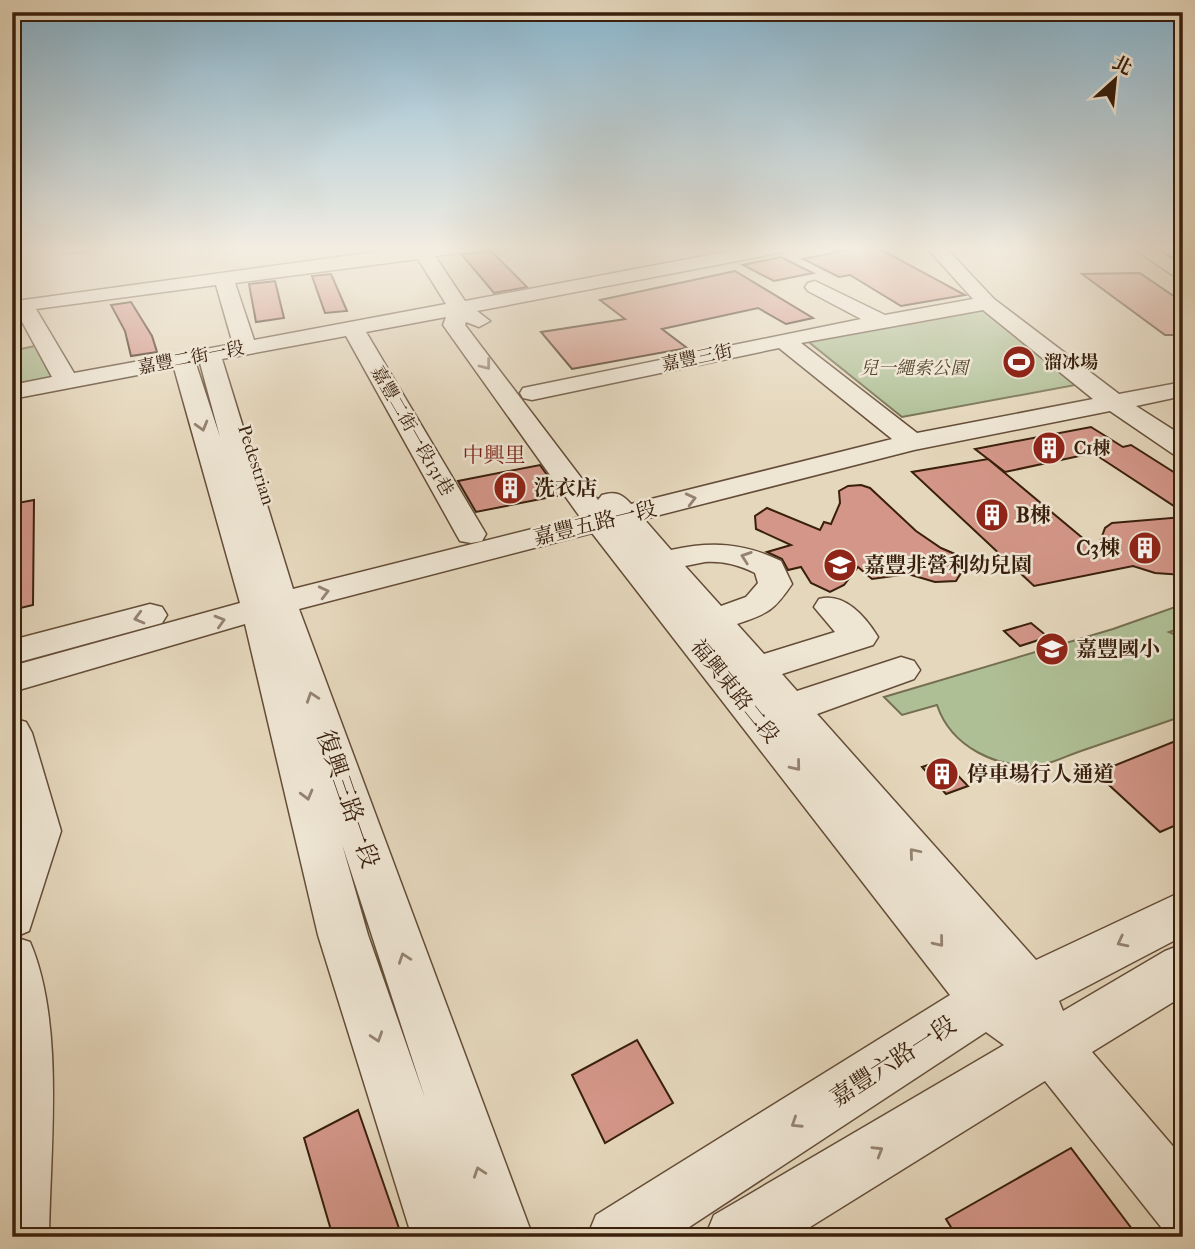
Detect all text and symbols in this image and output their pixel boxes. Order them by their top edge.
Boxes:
north arrow [1080,46,1150,116]
text: 北 [1109,52,1136,80]
street label: 嘉豐二街一段 [136,337,246,379]
street label: 嘉豐三街 [660,340,734,376]
sports icon: 溜冰場 [1000,343,1038,381]
place label: 溜冰場 [1044,352,1098,373]
one-way arrow [477,358,490,370]
park label: 兒一繩索公園 [860,358,971,379]
street label: 嘉豐二街一段131巷 [366,362,458,500]
one-way arrow [194,419,209,431]
street label: Pedestrian [233,422,279,508]
building icon: C1棟 [1030,429,1068,467]
place label: C1棟 [1074,438,1111,459]
district label: 中興里 [463,443,526,467]
building icon: 洗衣店 [491,469,529,507]
place label: 洗衣店 [534,476,597,500]
one-way arrow [684,493,696,507]
street label: 嘉豐五路一段 [531,496,659,550]
building icon: B棟 [973,496,1011,534]
place label: B棟 [1016,503,1051,527]
building icon: C3棟 [1126,529,1164,567]
place label: C3棟 [1076,536,1120,560]
school or university icon: 嘉豐非營利幼兒園 [821,546,859,584]
one-way arrow [741,551,753,565]
place label: 嘉豐非營利幼兒園 [864,553,1032,577]
one-way arrow [318,586,330,600]
one-way arrow [134,610,146,624]
one-way arrow [213,615,225,629]
school or university icon: 嘉豐國小 [1033,630,1071,668]
street label: 福興東路二段 [686,634,784,748]
place label: 嘉豐國小 [1076,637,1160,661]
one-way arrow [306,691,320,703]
street label: 復興三路一段 [311,726,385,872]
building icon: 停車場行人通道 [923,755,961,793]
one-way arrow [788,757,800,770]
place label: 停車場行人通道 [967,762,1114,786]
one-way arrow [299,789,313,801]
one-way arrow [909,848,922,861]
one-way arrow [1117,934,1129,948]
one-way arrow [931,935,944,947]
one-way arrow [398,952,412,964]
street label: 嘉豐六路一段 [825,1010,961,1112]
one-way arrow [369,1030,383,1042]
one-way arrow [790,1115,803,1128]
one-way arrow [871,1146,884,1159]
one-way arrow [474,1167,488,1179]

